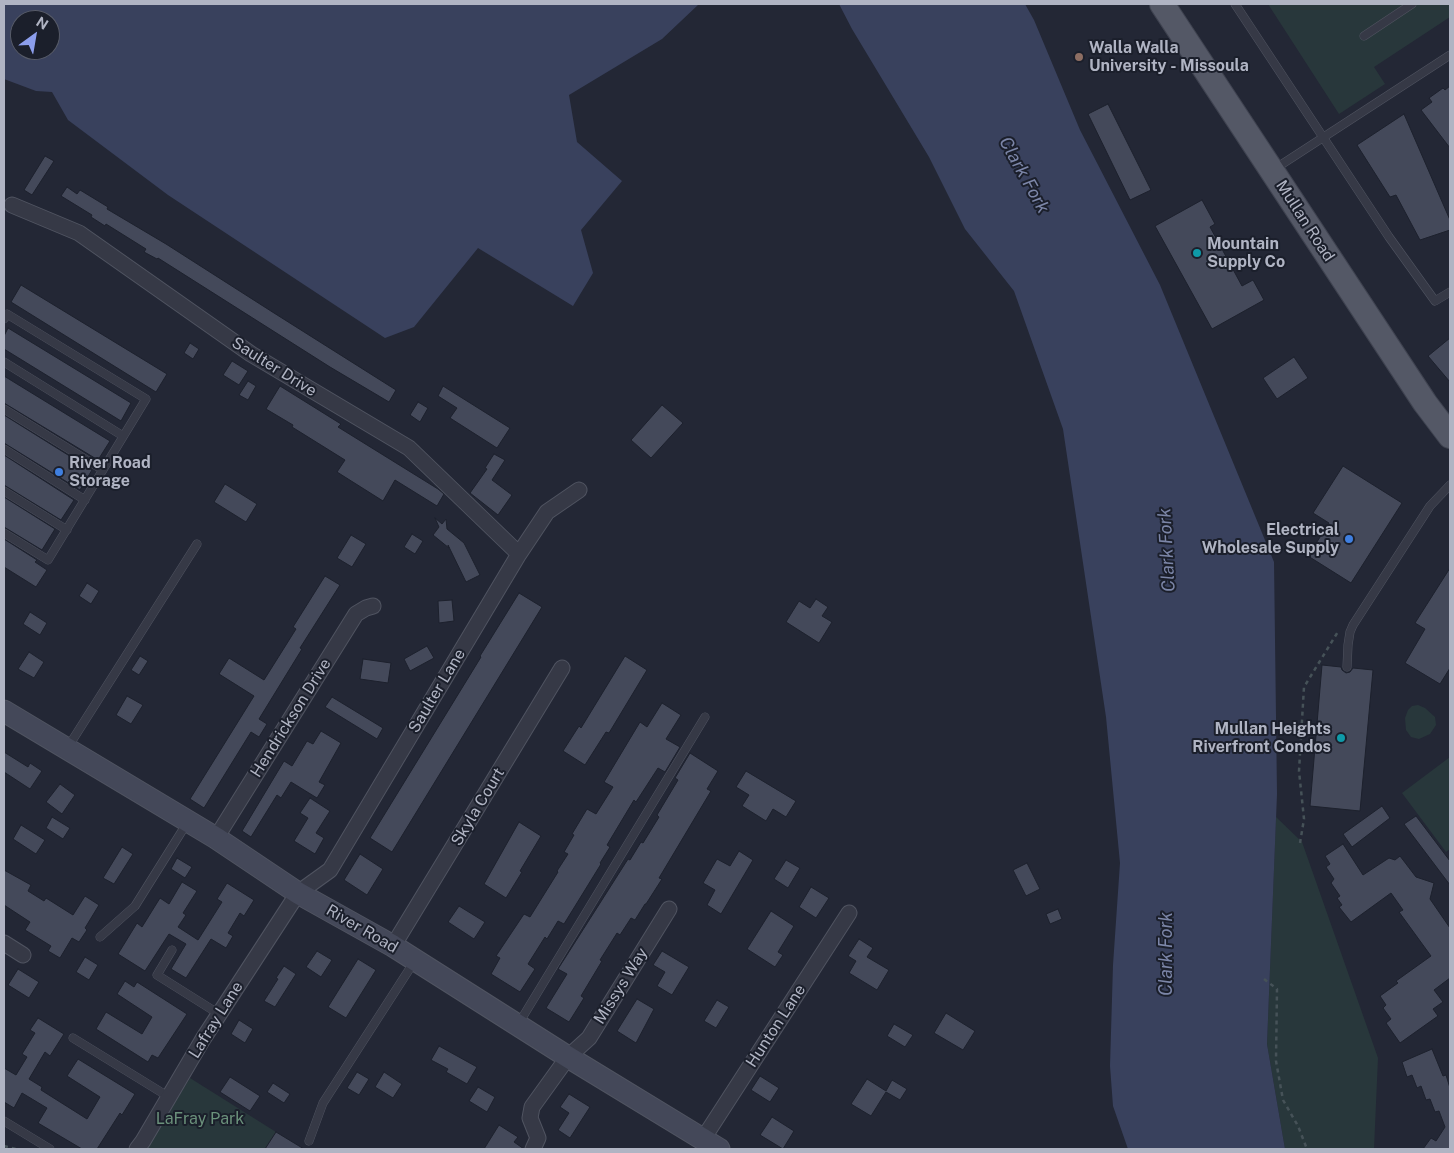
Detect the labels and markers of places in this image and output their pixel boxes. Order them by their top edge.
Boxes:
place label: Walla Walla University - Missoula [1089,38,1249,76]
marker: Walla Walla University - Missoula [1073,51,1085,63]
place label: Mountain Supply Co [1207,234,1285,272]
marker: Mountain Supply Co [1191,247,1203,259]
place label: River Road Storage [69,453,151,491]
marker: River Road Storage [53,466,65,478]
place label: Electrical Wholesale Supply [1202,520,1339,558]
marker: Electrical Wholesale Supply [1343,533,1355,545]
place label: Mullan Heights Riverfront Condos [1192,719,1331,757]
marker: Mullan Heights Riverfront Condos [1335,732,1347,744]

